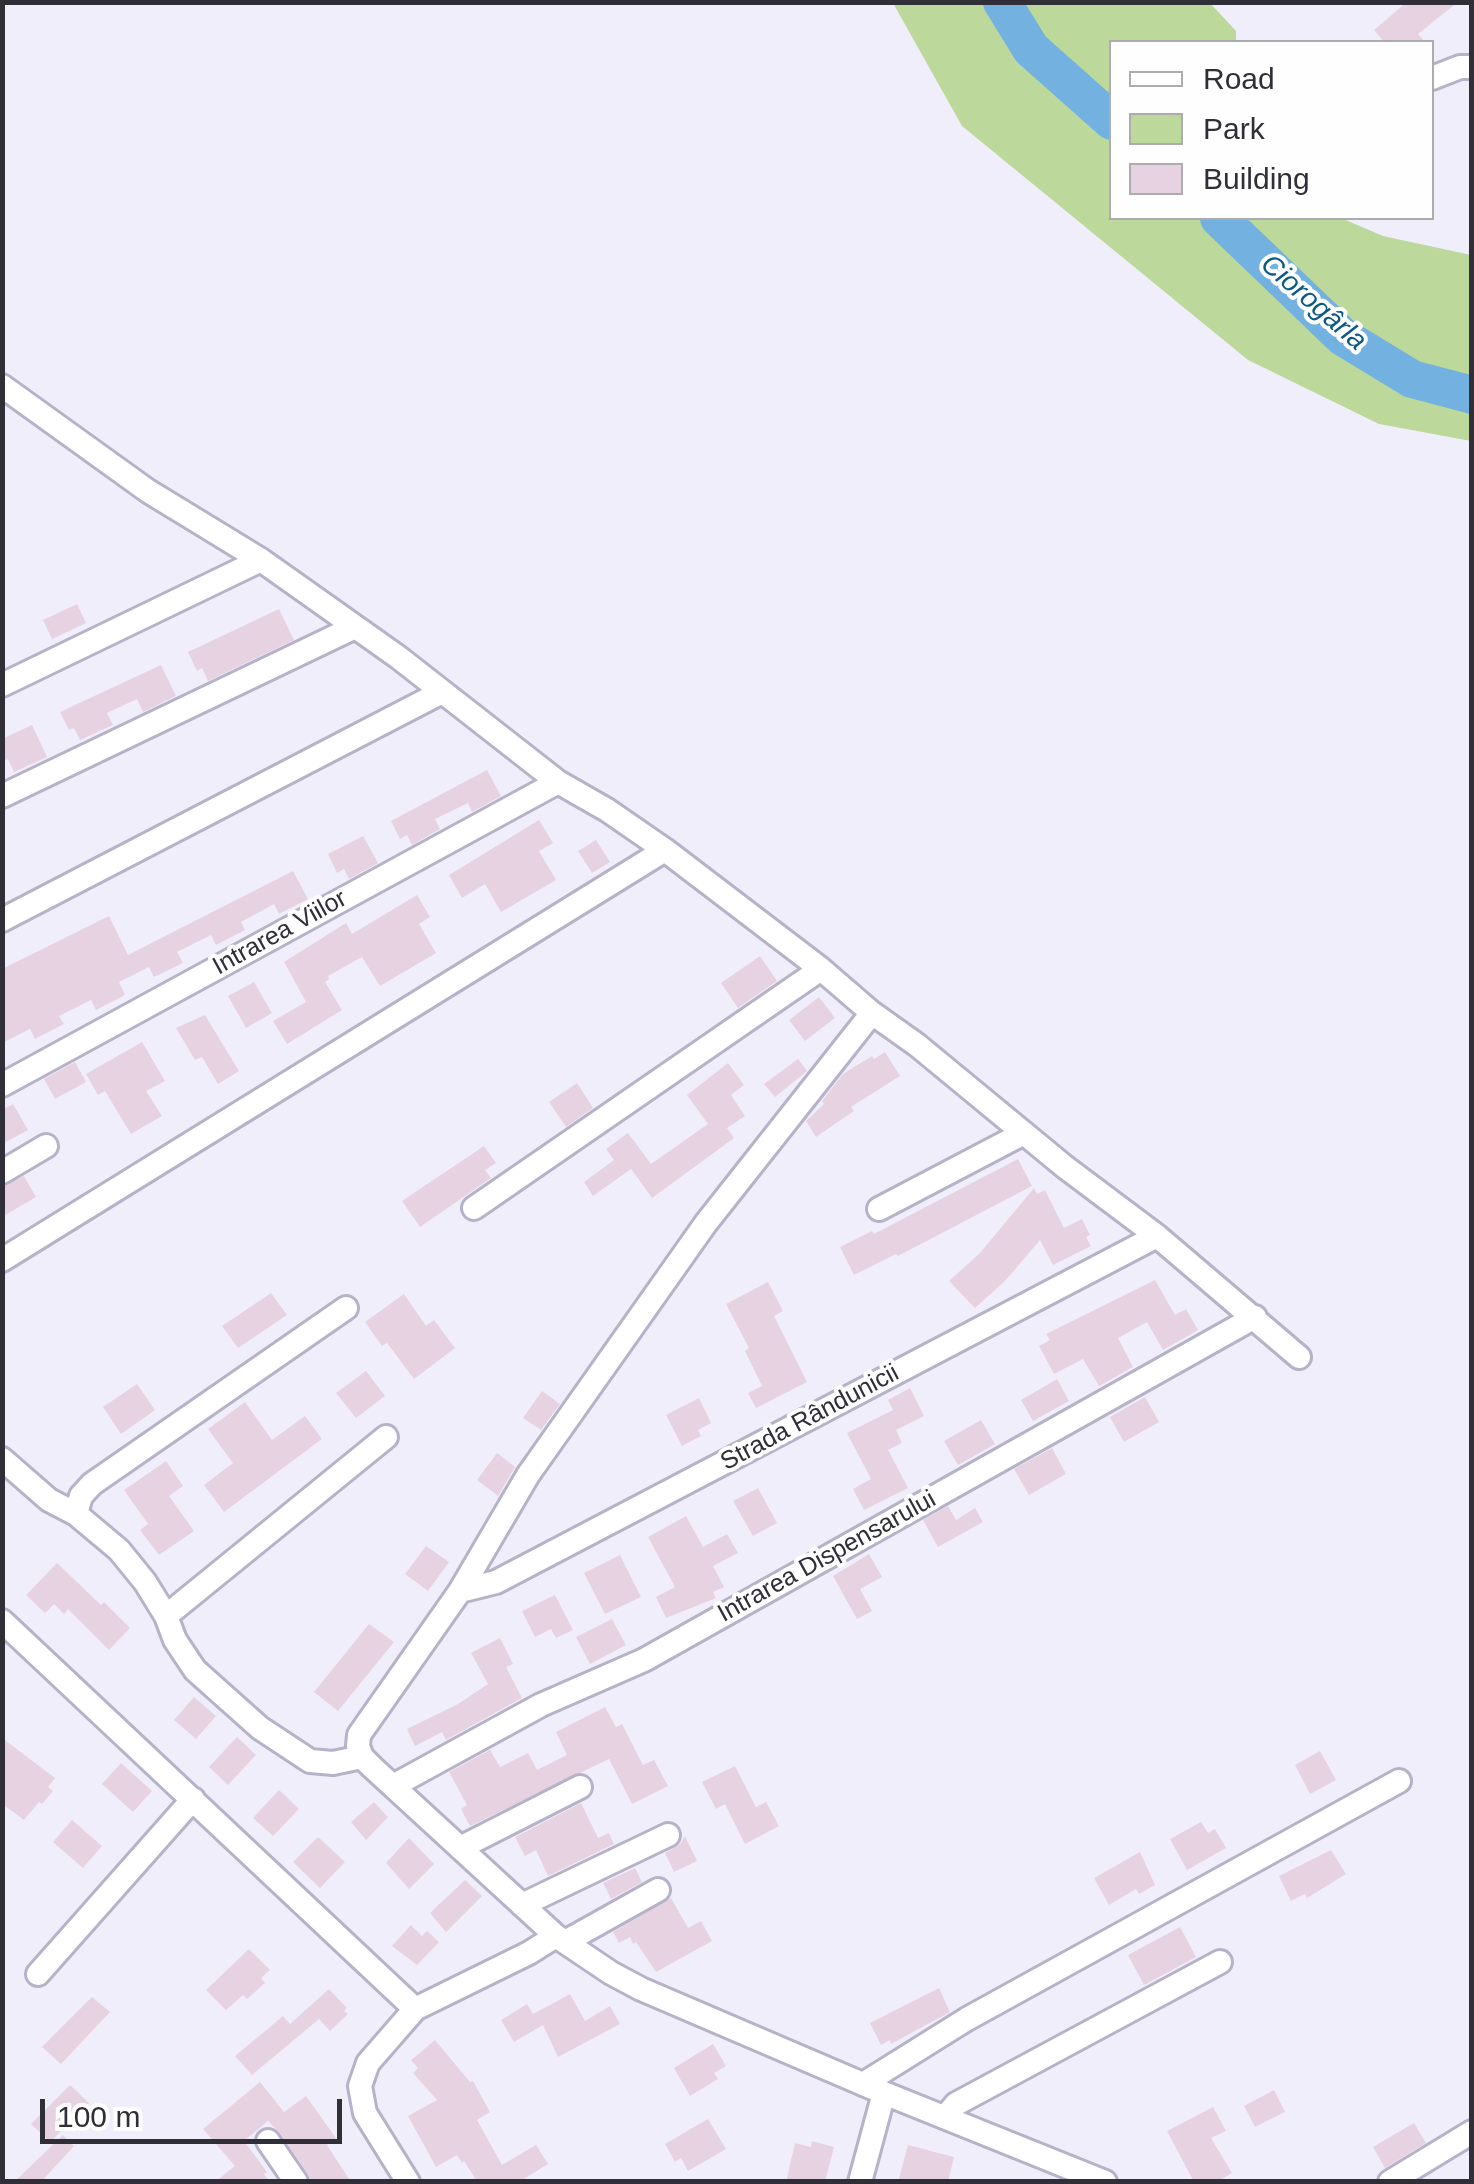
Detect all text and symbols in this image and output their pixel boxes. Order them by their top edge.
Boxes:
legend [1109,40,1434,220]
text: Road [1203,62,1275,95]
text: Park [1203,112,1265,145]
text: Building [1203,162,1310,195]
water label: Ciorogârla [1253,248,1373,358]
street label: Intrarea Viilor [208,884,352,982]
street label: Strada Rândunicii [716,1358,904,1478]
street label: Intrarea Dispensarului [713,1485,941,1629]
scale bar [45,2079,348,2141]
text: 100 m [57,2100,140,2133]

